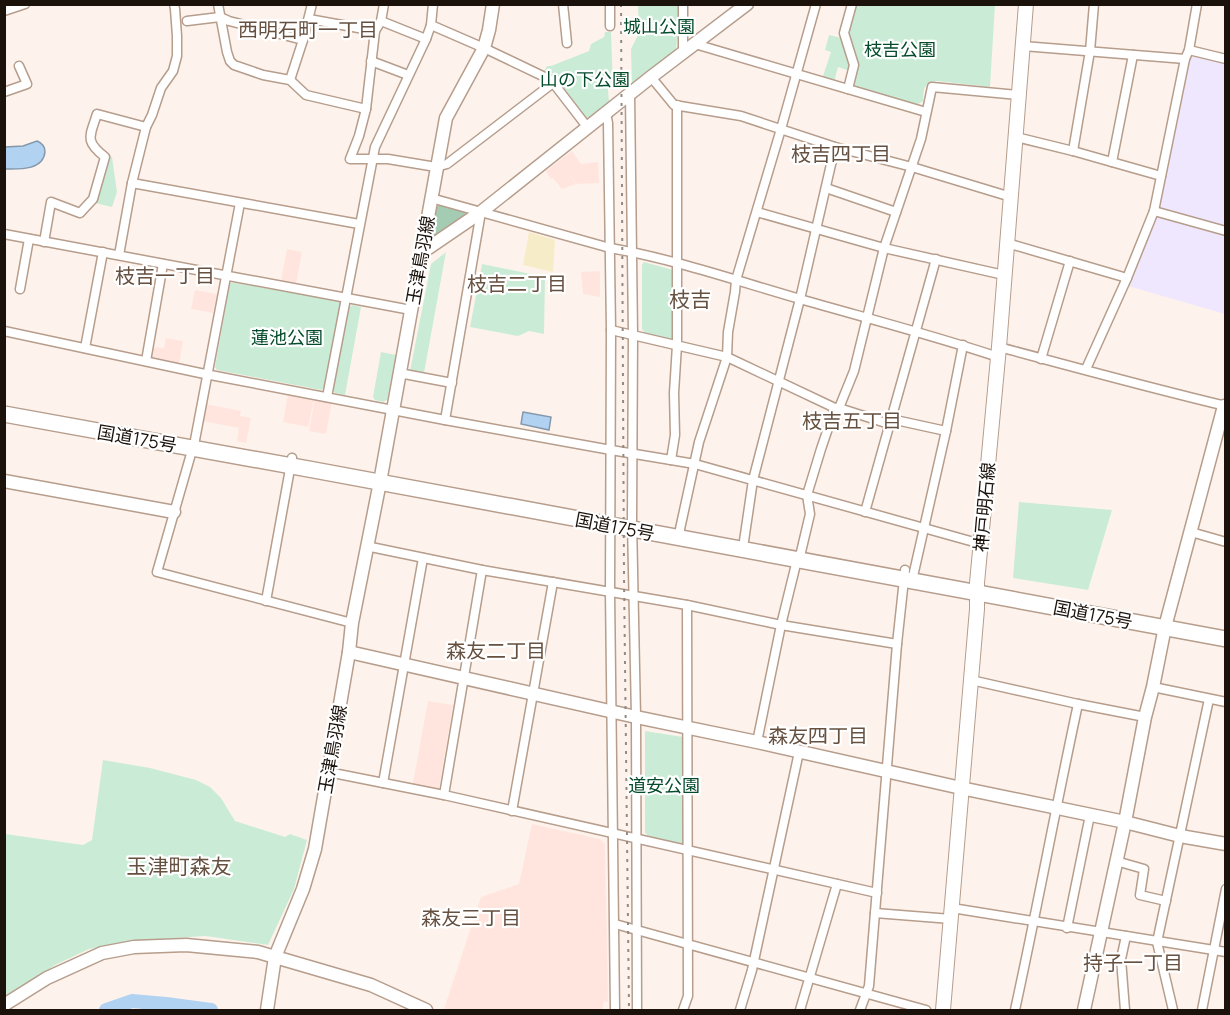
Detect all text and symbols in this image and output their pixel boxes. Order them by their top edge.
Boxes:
park label: 城山公園 [623,14,695,38]
district label: 西明石町一丁目 [238,16,378,43]
park label: 枝吉公園 [864,37,936,61]
park label: 山の下公園 [540,67,630,91]
district label: 枝吉四丁目 [791,140,891,167]
street label: 玉津鳥羽線 [400,214,440,306]
district label: 枝吉一丁目 [115,262,215,289]
district label: 枝吉二丁目 [467,270,567,297]
district label: 枝吉 [669,285,711,313]
park label: 蓮池公園 [251,325,323,349]
district label: 枝吉五丁目 [802,407,902,434]
street label: 国道175号 [95,419,179,457]
street label: 神戸明石線 [968,461,1000,553]
street label: 国道175号 [573,507,657,545]
street label: 国道175号 [1051,595,1135,633]
district label: 森友二丁目 [446,637,546,664]
street label: 玉津鳥羽線 [312,703,352,795]
district label: 森友四丁目 [768,722,868,749]
park label: 道安公園 [628,773,700,797]
district label: 玉津町森友 [127,852,232,880]
district label: 森友三丁目 [421,904,521,931]
district label: 持子一丁目 [1083,949,1183,976]

